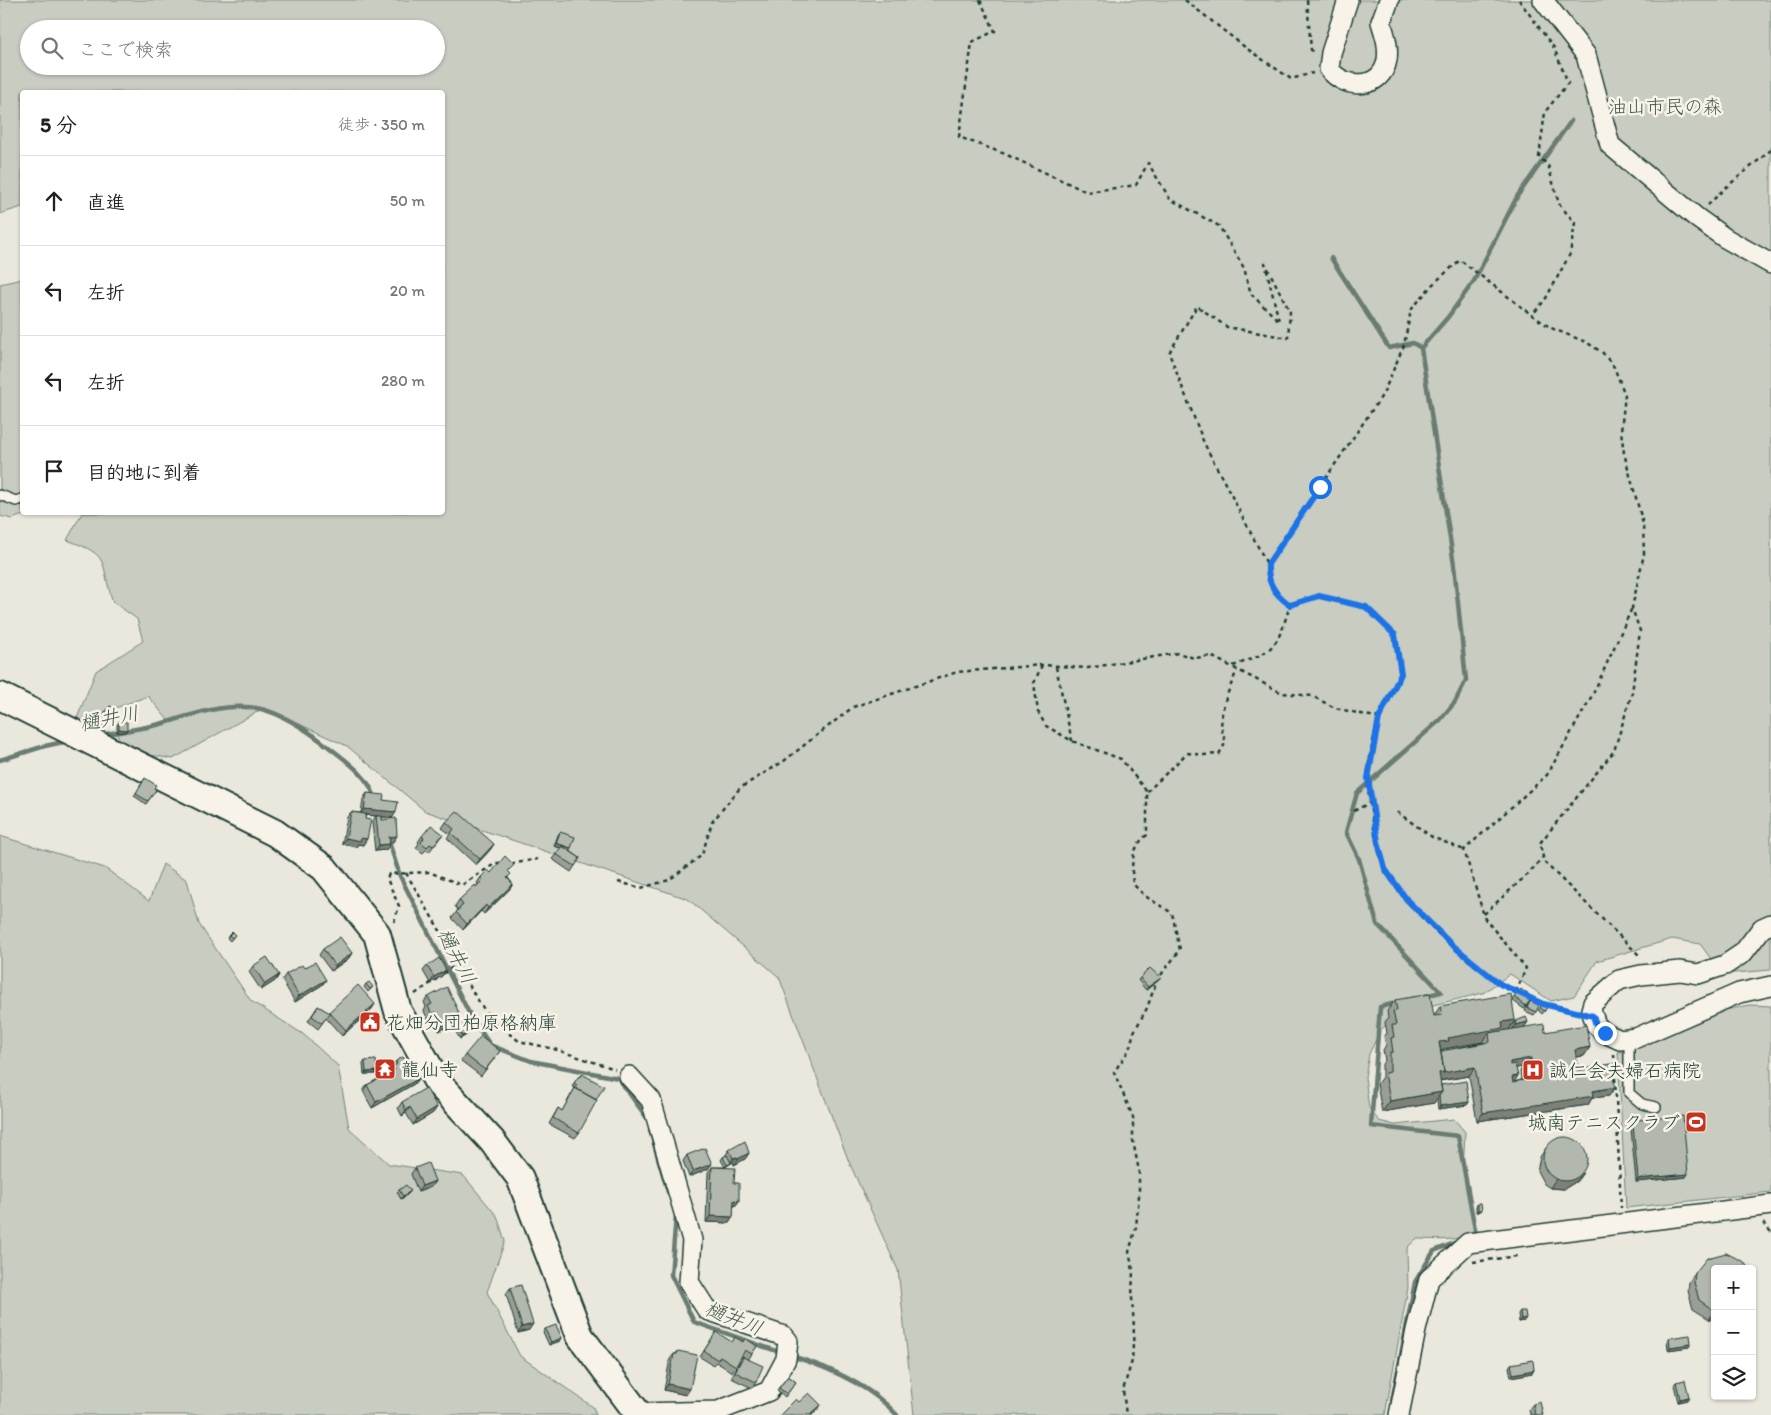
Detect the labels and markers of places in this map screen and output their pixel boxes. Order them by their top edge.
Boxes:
public building icon: 花畑分団柏原格納庫 [358,1010,382,1034]
place label: 花畑分団柏原格納庫 [386,1011,557,1034]
temple icon: 龍仙寺 [373,1057,397,1081]
place label: 龍仙寺 [401,1058,458,1081]
hospital icon: 誠仁会夫婦石病院 [1521,1058,1545,1082]
place label: 誠仁会夫婦石病院 [1549,1059,1701,1082]
sports icon: 城南テニスクラブ [1684,1110,1708,1134]
place label: 城南テニスクラブ [1528,1111,1680,1134]

